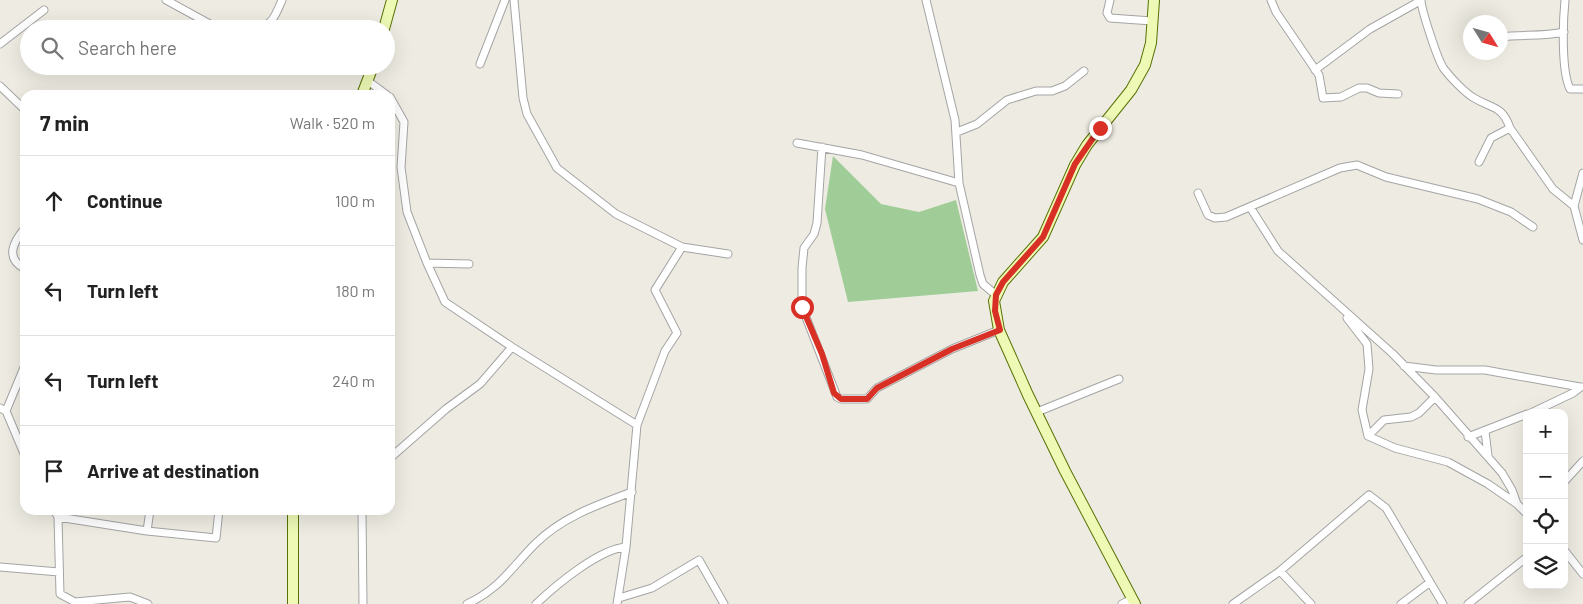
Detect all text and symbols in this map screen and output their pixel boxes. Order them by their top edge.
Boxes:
north arrow [1463,15,1508,60]
search box [20,20,395,75]
icon: search [38,34,66,62]
text: Search here [78,36,177,59]
text: 7 min [40,110,89,135]
text: Walk · 520 m [290,113,375,132]
route end [1089,117,1112,140]
icon: ahead [40,187,68,215]
text: Continue [87,189,163,212]
text: 100 m [335,191,375,210]
icon: left [40,277,68,305]
text: Turn left [87,279,158,302]
text: 180 m [336,281,375,300]
route start [791,296,814,319]
icon: left [40,367,68,395]
text: Turn left [87,369,158,392]
text: 240 m [332,371,375,390]
map controls [1523,409,1568,589]
button: + [1523,409,1568,454]
button: − [1523,454,1568,499]
icon: arrive [40,457,68,485]
text: Arrive at destination [87,459,259,482]
button: locate [1523,499,1568,544]
button: layers [1523,544,1568,589]

